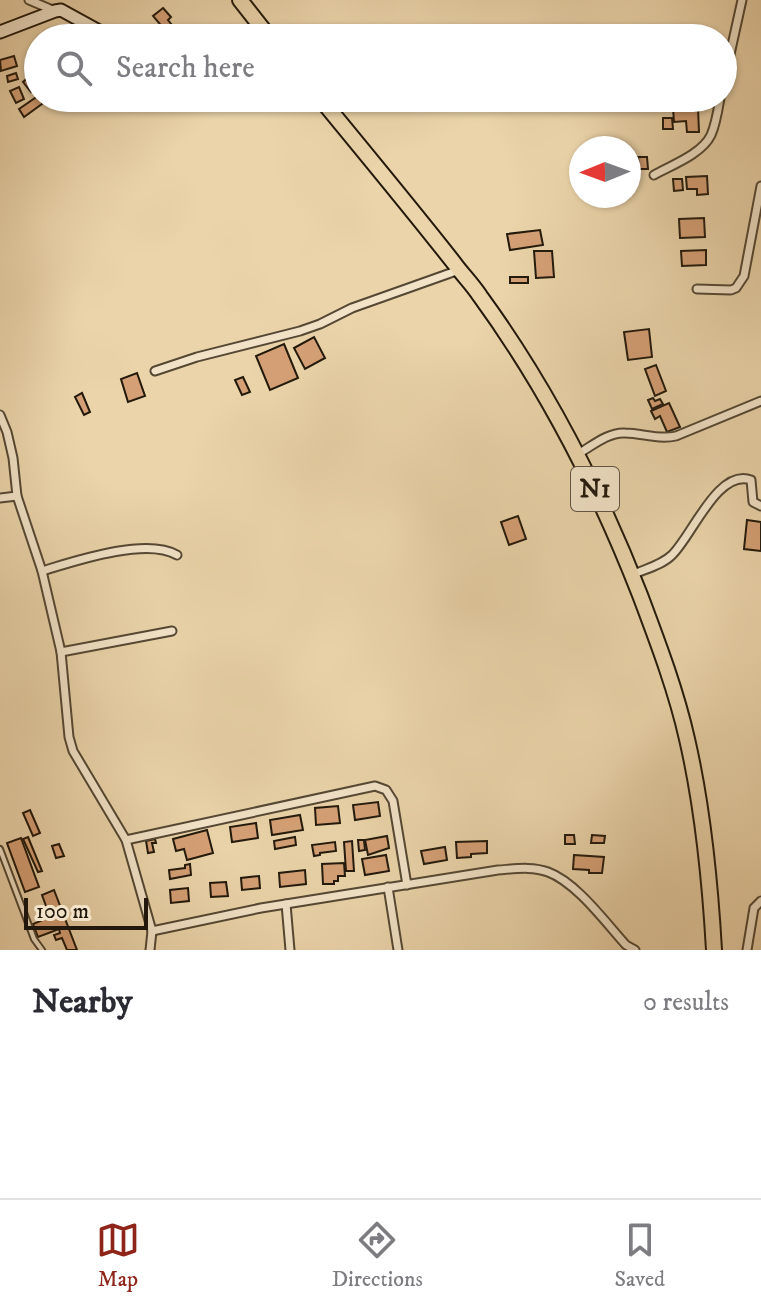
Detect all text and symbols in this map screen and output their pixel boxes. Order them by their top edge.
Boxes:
search box [24,24,737,112]
icon: search [52,46,96,90]
text: Search here [116,50,255,87]
north arrow [569,136,641,208]
road number: N1 [571,467,619,511]
scale bar [24,894,148,930]
text: 100 m [36,898,89,925]
text: Nearby [32,981,133,1023]
text: 0 results [643,986,729,1019]
tab: Map [96,1218,140,1293]
tab: Directions [332,1218,423,1293]
tab: Saved [615,1218,665,1293]

